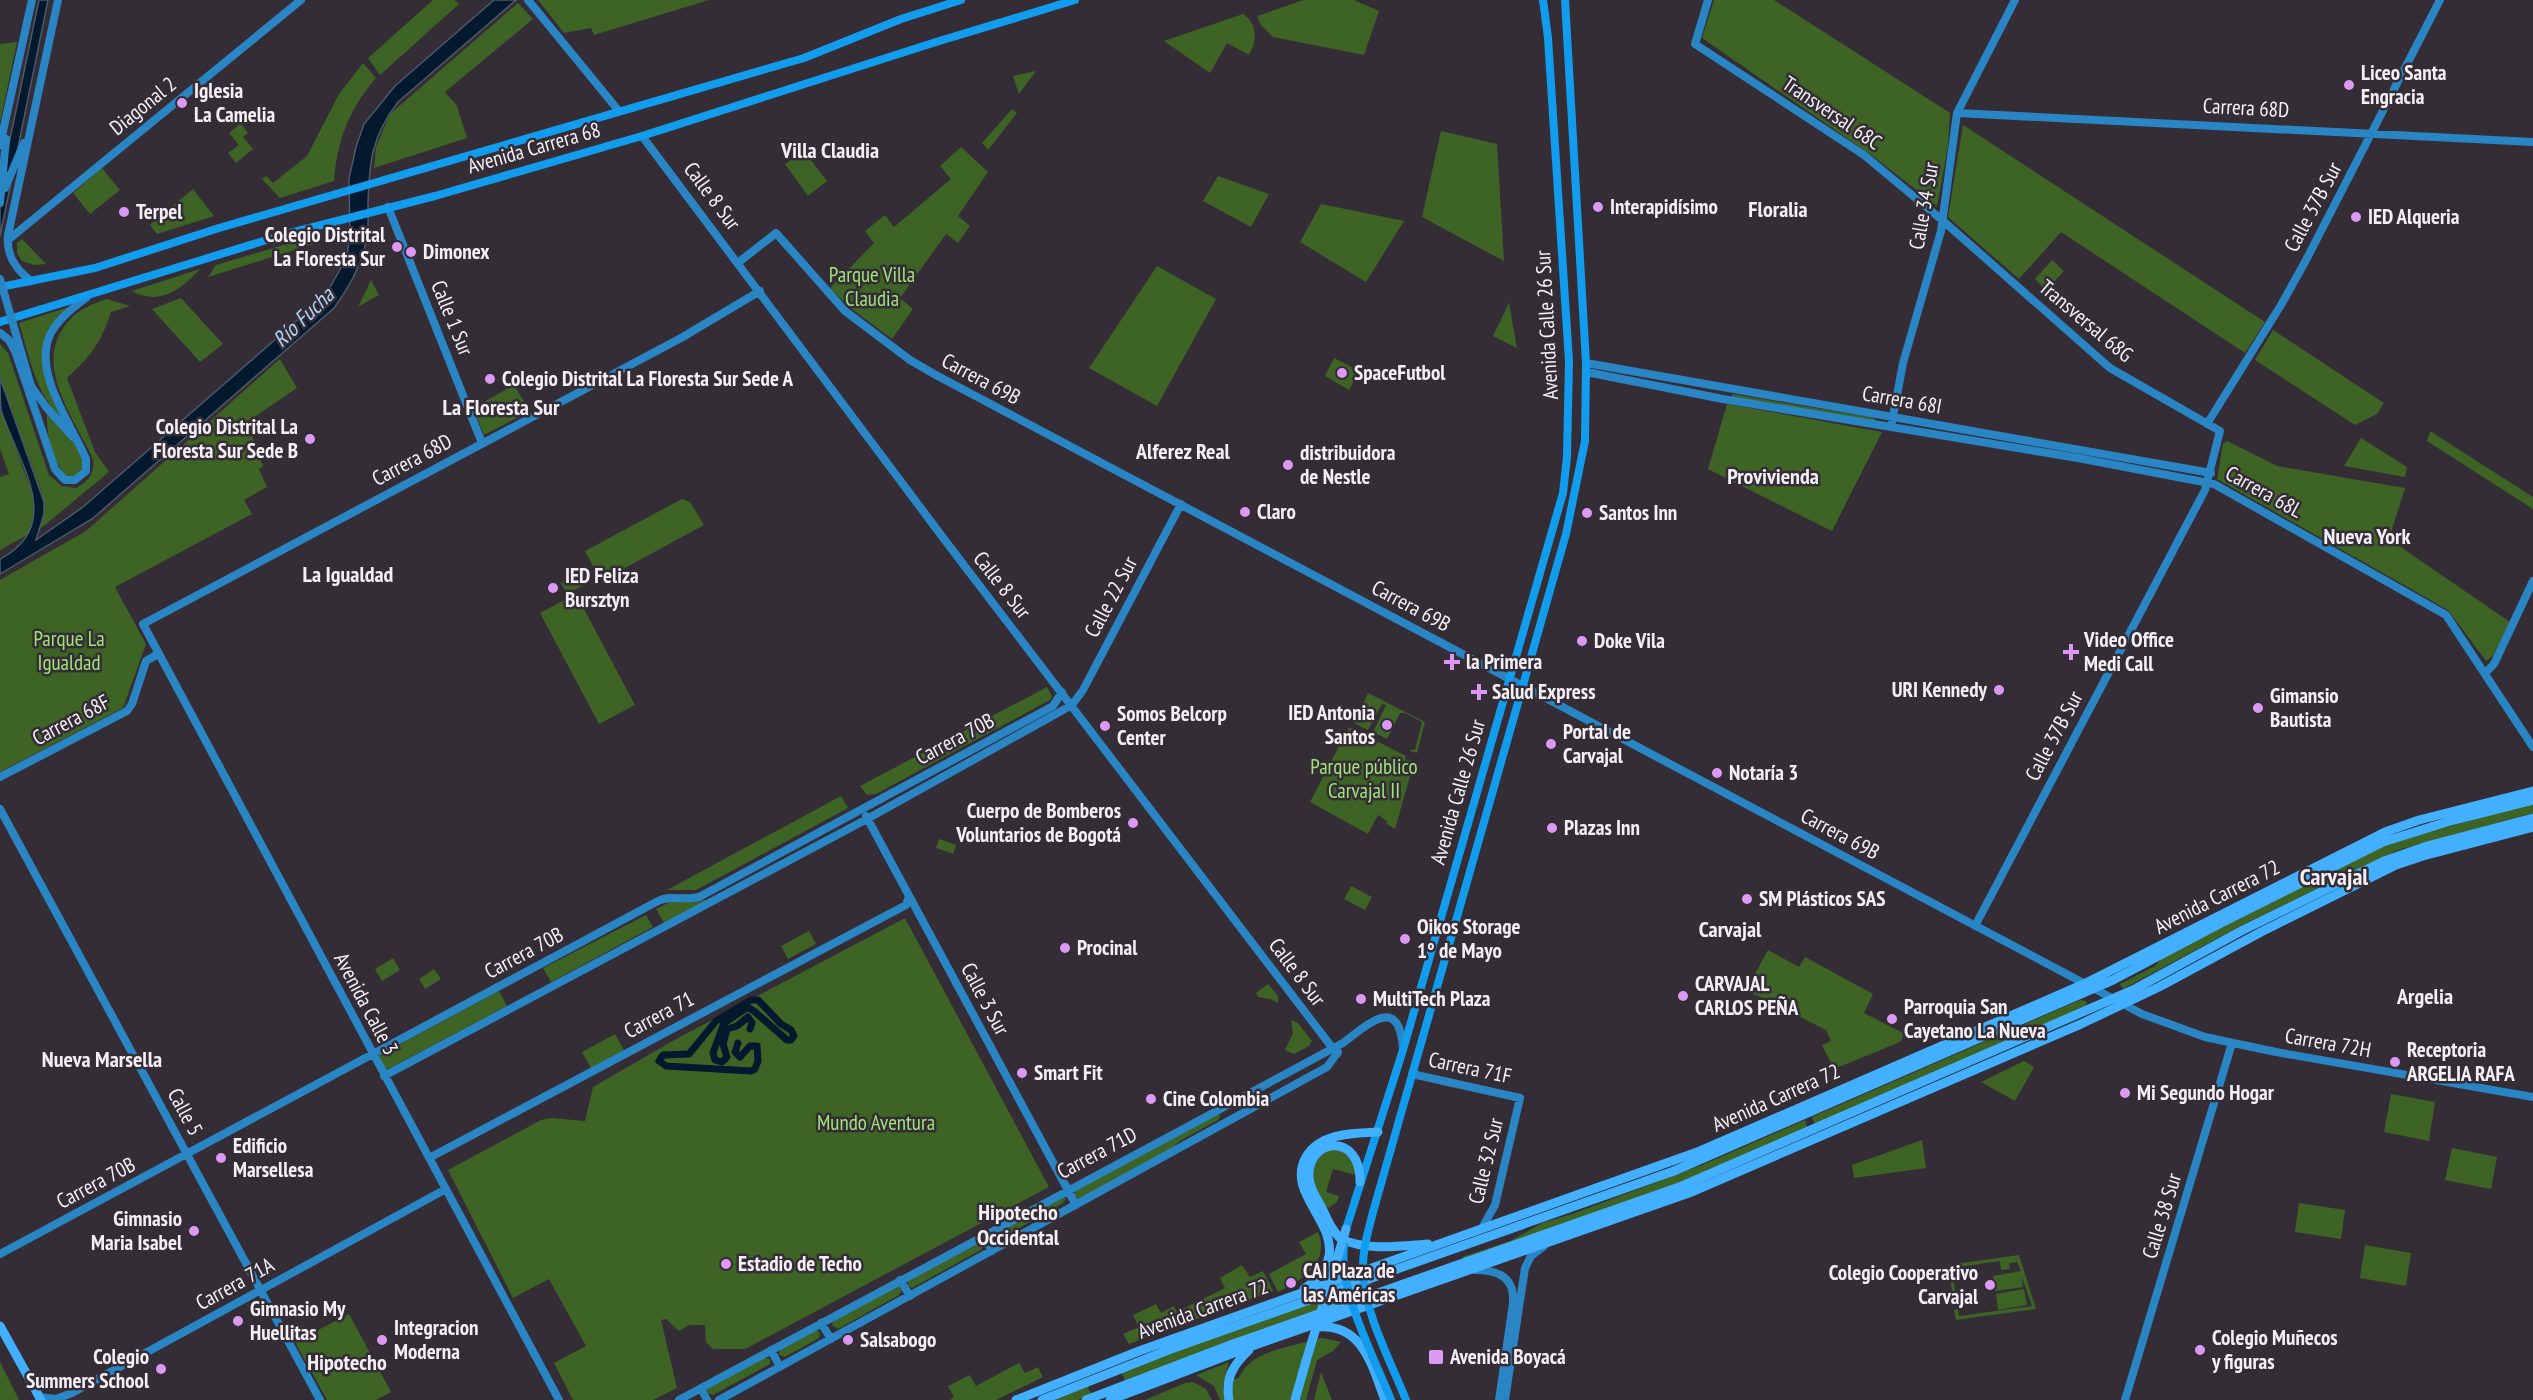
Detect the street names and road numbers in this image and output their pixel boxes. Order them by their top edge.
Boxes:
street label: Diagonal 2 [104,70,182,141]
street label: Transversal 68C [1777,70,1887,156]
street label: Carrera 68D [2202,92,2290,123]
street label: Avenida Carrera 68 [464,116,604,179]
street label: Calle 8 Sur [678,156,747,235]
street label: Calle 37B Sur [2278,157,2348,256]
street label: Calle 34 Sur [1903,160,1944,252]
street label: Avenida Calle 26 Sur [1529,249,1564,400]
street label: Transversal 68G [2034,273,2139,368]
street label: Calle 1 Sur [425,276,480,359]
street label: Carrera 69B [937,347,1025,411]
street label: Carrera 68I [1860,379,1944,420]
street label: Carrera 68D [367,427,456,492]
street label: Carrera 68L [2221,459,2308,524]
street label: Calle 8 Sur [968,545,1037,624]
street label: Calle 22 Sur [1078,551,1143,642]
street label: Carrera 69B [1367,574,1455,638]
street label: Calle 37B Sur [2019,686,2089,785]
street label: Carrera 68F [27,688,114,751]
street label: Carrera 70B [911,707,999,771]
street label: Avenida Calle 26 Sur [1424,716,1491,868]
street label: Carrera 69B [1796,802,1884,866]
street label: Avenida Carrera 72 [2149,853,2284,940]
street label: Carrera 70B [480,921,568,985]
street label: Calle 8 Sur [1263,932,1332,1011]
street label: Avenida Calle 3 [328,948,405,1060]
street label: Calle 3 Sur [955,958,1016,1040]
street label: Carrera 71 [619,985,698,1044]
street label: Carrera 72H [2283,1022,2373,1063]
street label: Carrera 71F [1426,1046,1514,1089]
street label: Avenida Carrera 72 [1708,1057,1844,1138]
street label: Calle 5 [162,1083,209,1140]
street label: Calle 32 Sur [1462,1115,1509,1207]
street label: Carrera 71D [1052,1120,1141,1185]
street label: Carrera 70B [52,1151,140,1215]
street label: Calle 38 Sur [2136,1170,2187,1262]
street label: Carrera 71A [191,1251,279,1316]
street label: Avenida Carrera 72 [1134,1272,1272,1345]

